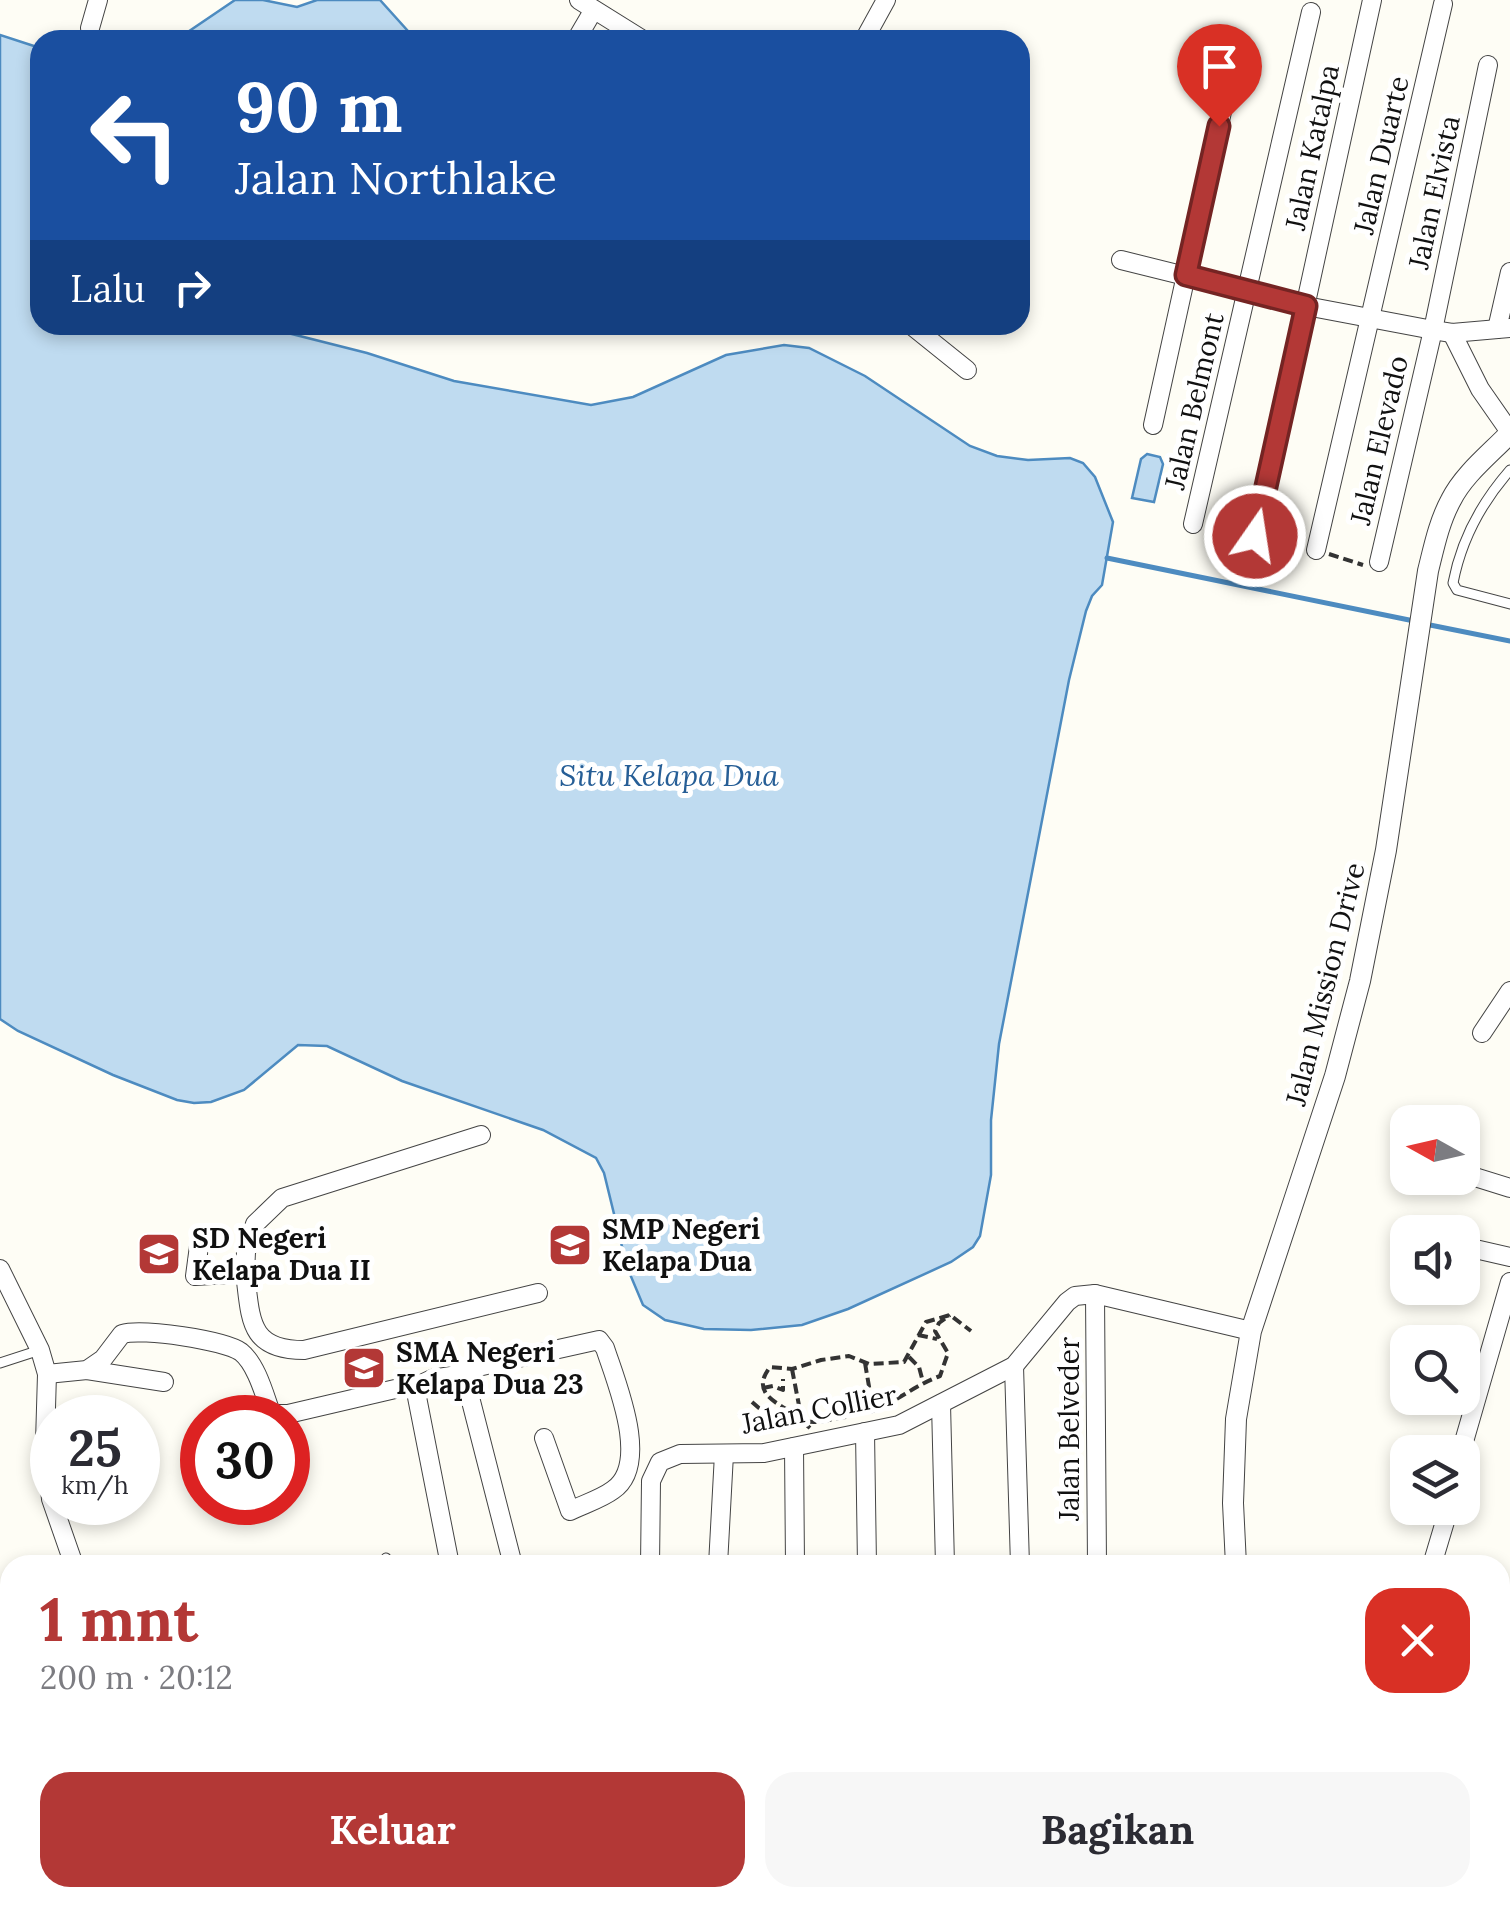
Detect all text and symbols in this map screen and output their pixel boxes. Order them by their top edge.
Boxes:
pin [1177,24,1262,127]
icon: arrive [1192,39,1247,94]
street label: Jalan Katalpa [1277,61,1347,234]
text: 90 m [235,62,403,151]
icon: left [70,70,200,200]
street label: Jalan Duarte [1345,72,1417,239]
street label: Jalan Elvista [1400,112,1468,273]
text: Jalan Northlake [235,149,557,206]
icon: right [165,260,220,315]
text: Lalu [70,264,145,312]
street label: Jalan Belmont [1156,309,1232,494]
street label: Jalan Elevado [1342,352,1416,529]
position arrow [1203,484,1307,588]
water label: Situ Kelapa Dua [559,756,779,794]
street label: Jalan Mission Drive [1277,859,1373,1110]
north arrow [1390,1105,1480,1195]
map controls [1390,1105,1480,1525]
place label: SMP Negeri Kelapa Dua [602,1211,760,1279]
button: sound [1390,1215,1480,1305]
place label: SD Negeri Kelapa Dua II [192,1220,371,1288]
school or university icon: SMP Negeri Kelapa Dua [547,1222,593,1268]
school or university icon: SD Negeri Kelapa Dua II [136,1231,182,1277]
button: search [1390,1325,1480,1415]
place label: SMA Negeri Kelapa Dua 23 [396,1334,584,1402]
street label: Jalan Belveder [1051,1337,1087,1522]
school or university icon: SMA Negeri Kelapa Dua 23 [341,1345,387,1391]
street label: Jalan Collier [737,1376,900,1442]
speed limit sign: 30 [180,1395,310,1525]
text: 25 [68,1416,122,1480]
button: layers [1390,1435,1480,1525]
text: km/h [61,1469,129,1501]
text: 1 mnt [40,1581,198,1657]
button: close [1365,1588,1470,1693]
text: 200 m · 20:12 [40,1657,233,1698]
button: Keluar [40,1772,745,1887]
button: Bagikan [765,1772,1470,1887]

